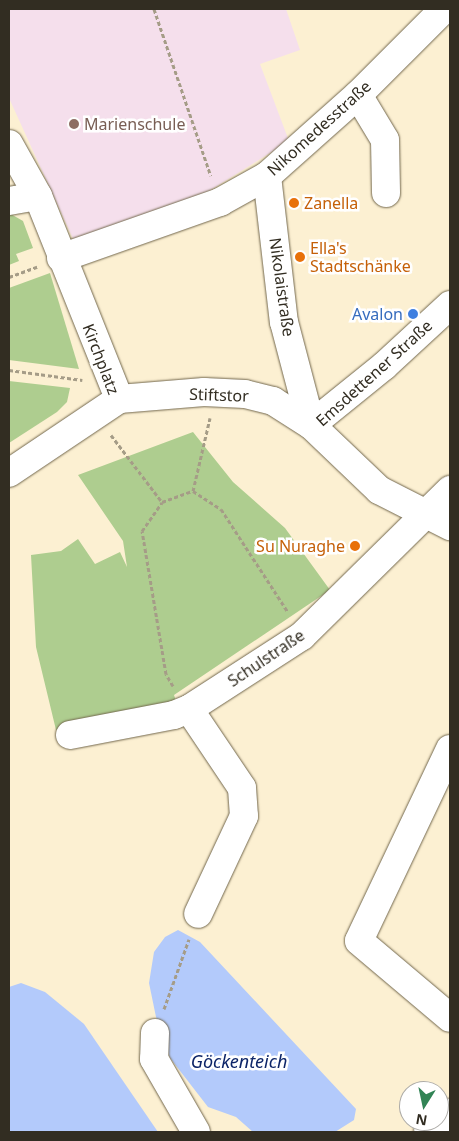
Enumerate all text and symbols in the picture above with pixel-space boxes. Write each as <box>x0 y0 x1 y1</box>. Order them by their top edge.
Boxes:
street label: Nikomedesstraße <box>263 76 375 180</box>
place label: Marienschule <box>84 114 185 134</box>
marker: Marienschule <box>68 118 80 130</box>
place label: Zanella <box>304 193 358 213</box>
marker: Zanella <box>288 197 300 209</box>
street label: Nikolaistraße <box>266 236 298 338</box>
place label: Ella's Stadtschänke <box>310 238 411 276</box>
marker: Ella's Stadtschänke <box>294 251 306 263</box>
place label: Avalon <box>352 304 403 324</box>
marker: Avalon <box>407 308 419 320</box>
street label: Emsdettener Straße <box>312 316 436 430</box>
street label: Kirchplatz <box>79 321 123 397</box>
street label: Stiftstor <box>189 384 249 406</box>
place label: Su Nuraghe <box>256 536 345 556</box>
marker: Su Nuraghe <box>349 540 361 552</box>
street label: Schulstraße <box>224 625 308 691</box>
water label: Göckenteich <box>191 1050 287 1072</box>
north arrow <box>399 1081 449 1131</box>
text: N <box>414 1110 429 1131</box>

